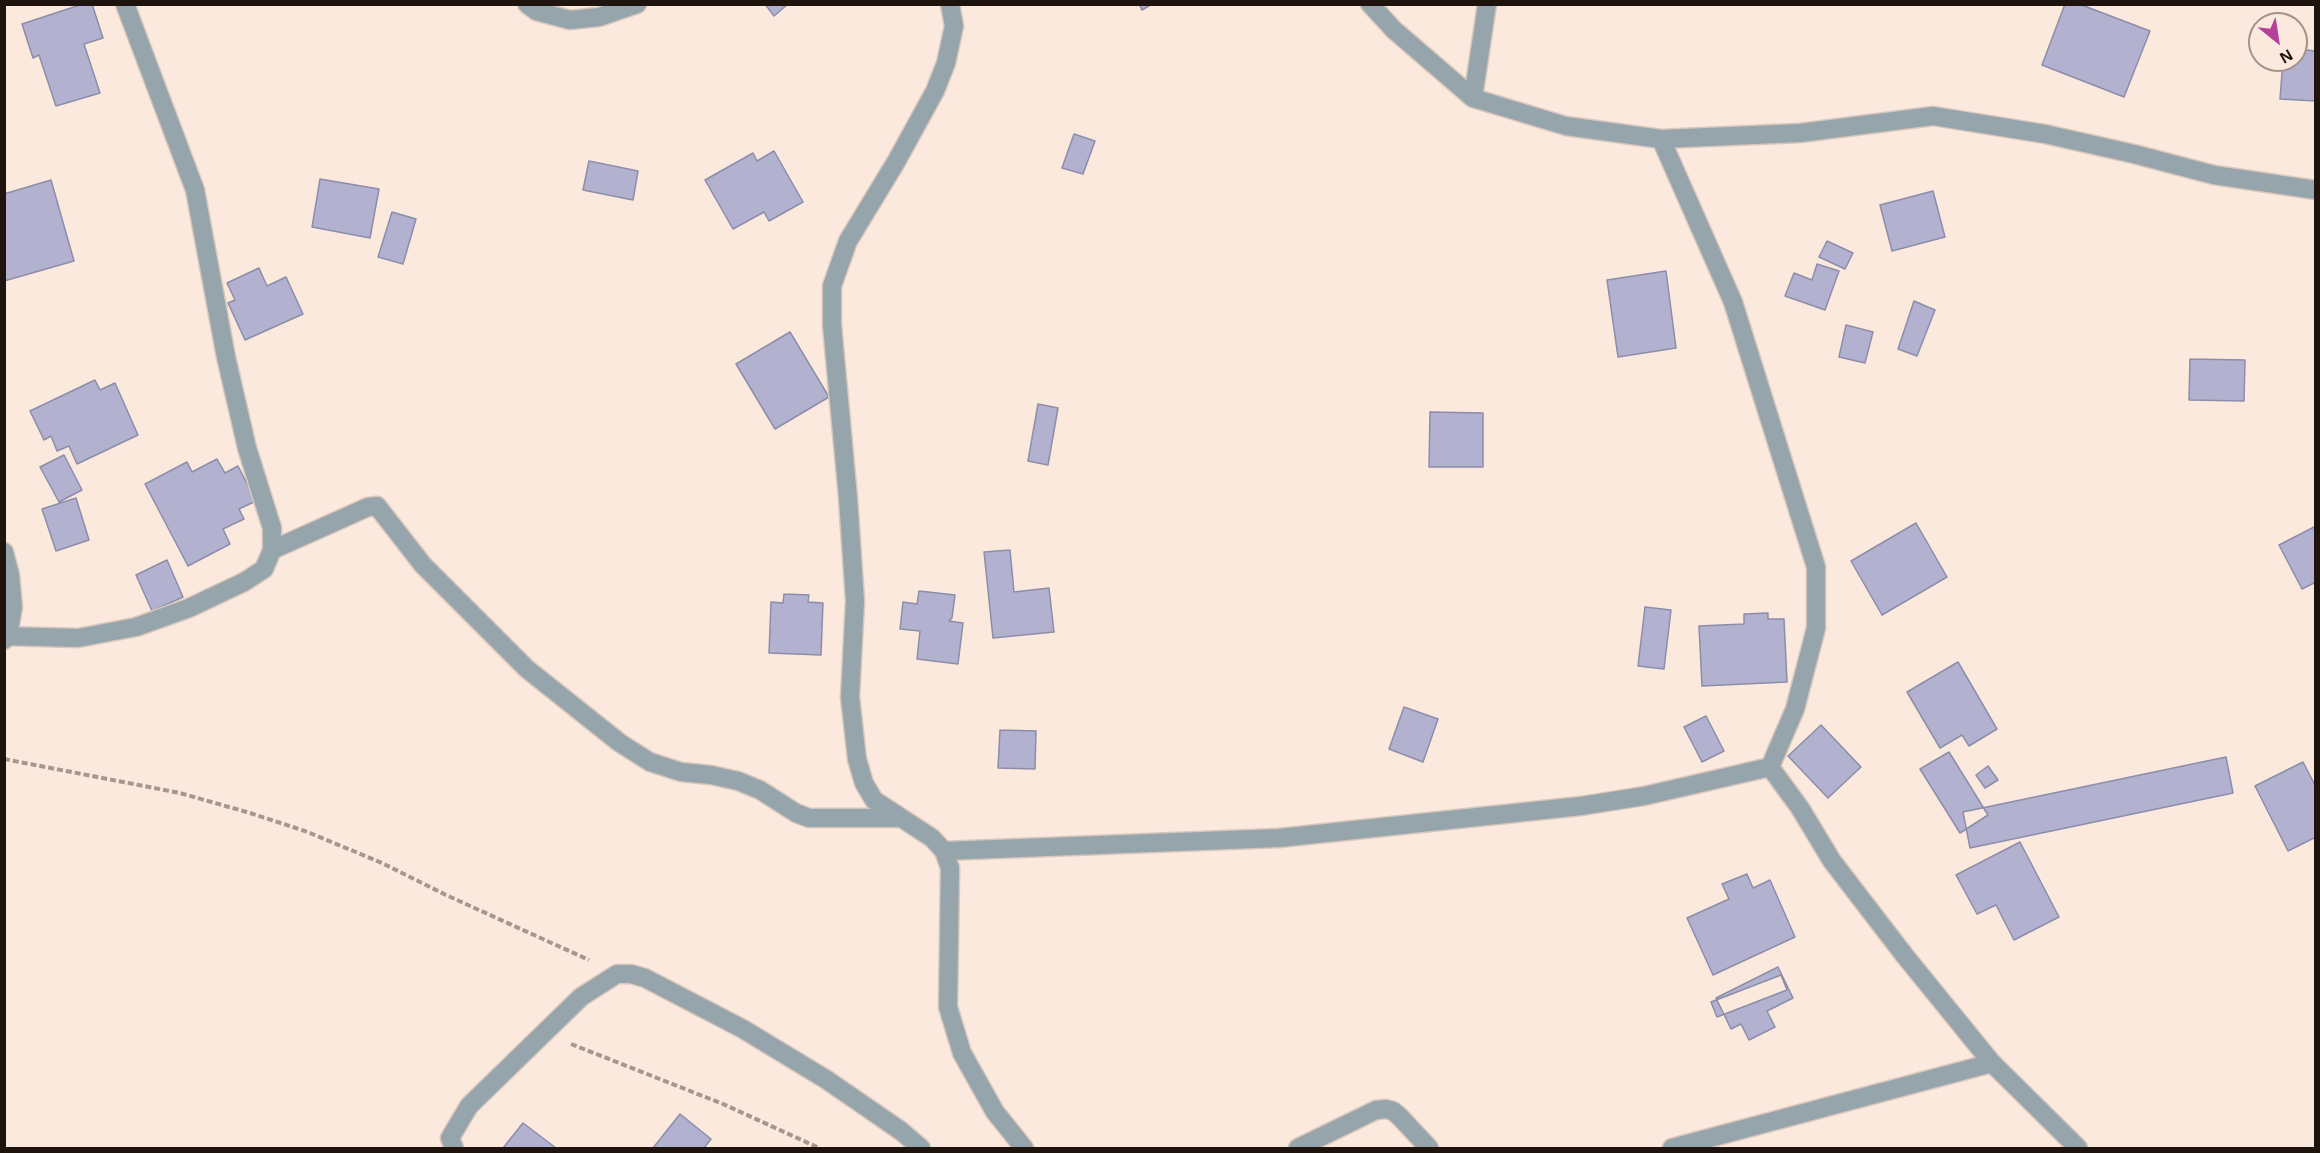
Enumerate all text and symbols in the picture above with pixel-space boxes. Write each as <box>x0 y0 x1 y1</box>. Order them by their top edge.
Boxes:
north arrow <box>2248 12 2308 72</box>
text: N <box>2277 46 2296 67</box>

